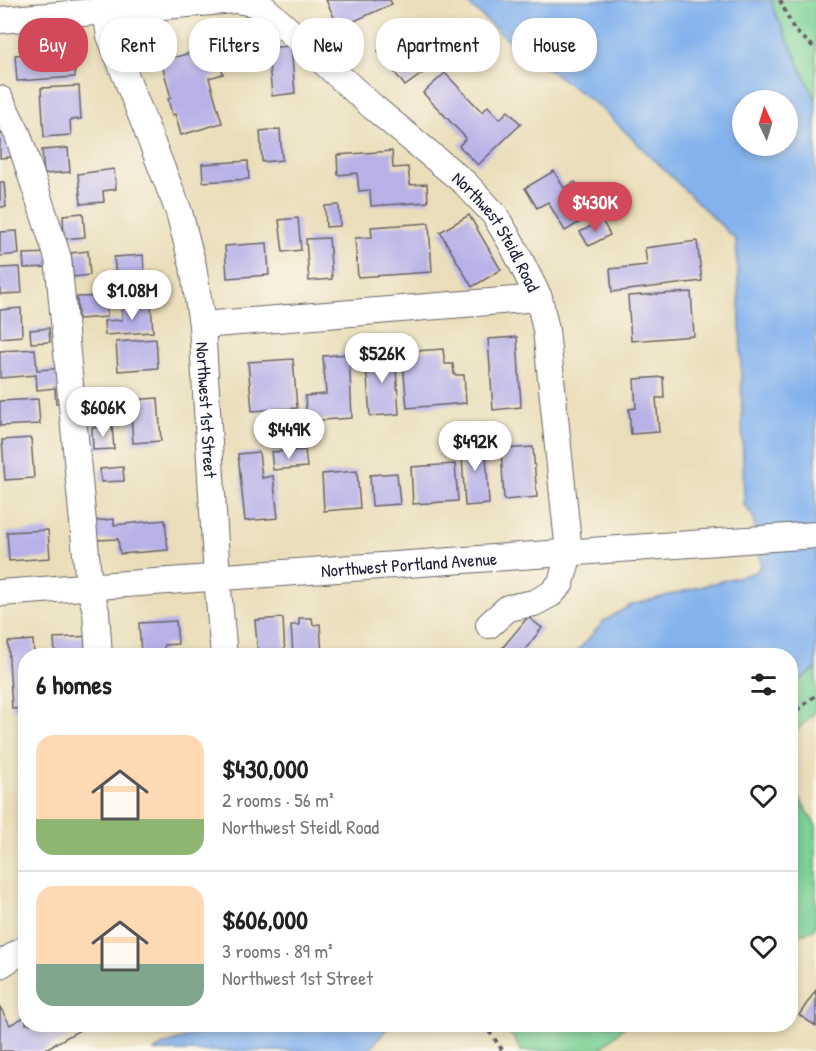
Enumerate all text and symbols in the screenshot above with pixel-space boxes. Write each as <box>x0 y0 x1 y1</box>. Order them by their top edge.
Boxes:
chip: Buy <box>18 18 88 72</box>
chip: Rent <box>100 18 177 72</box>
chip: Filters <box>189 18 280 72</box>
chip: New <box>292 18 364 72</box>
chip: Apartment <box>376 18 500 72</box>
chip: House <box>512 18 597 72</box>
north arrow <box>732 90 798 156</box>
map controls <box>732 90 798 156</box>
street label: Northwest Steidl Road <box>447 165 546 296</box>
pin: $430K <box>553 182 637 233</box>
text: $430K <box>572 188 618 215</box>
pin: $1.08M <box>83 270 181 321</box>
text: $1.08M <box>106 276 158 303</box>
pin: $526K <box>340 333 424 384</box>
text: $526K <box>359 339 405 366</box>
street label: Northwest 1st Street <box>191 341 224 479</box>
pin: $606K <box>61 387 145 438</box>
text: $606K <box>80 393 126 420</box>
pin: $449K <box>247 409 331 460</box>
text: $449K <box>268 415 310 442</box>
pin: $492K <box>433 421 517 472</box>
text: $492K <box>453 427 497 454</box>
street label: Northwest Portland Avenue <box>320 545 498 583</box>
text: 6 homes <box>36 667 112 702</box>
icon: filters <box>747 668 780 701</box>
text: $430,000 <box>222 751 308 786</box>
icon: home <box>84 759 156 831</box>
icon: heart <box>747 779 780 812</box>
text: 2 rooms · 56 m² <box>222 786 334 813</box>
text: Northwest Steidl Road <box>222 813 379 840</box>
text: $606,000 <box>222 902 308 937</box>
icon: home <box>84 910 156 982</box>
icon: heart <box>747 930 780 963</box>
text: 3 rooms · 89 m² <box>222 937 333 964</box>
text: Northwest 1st Street <box>222 964 373 991</box>

